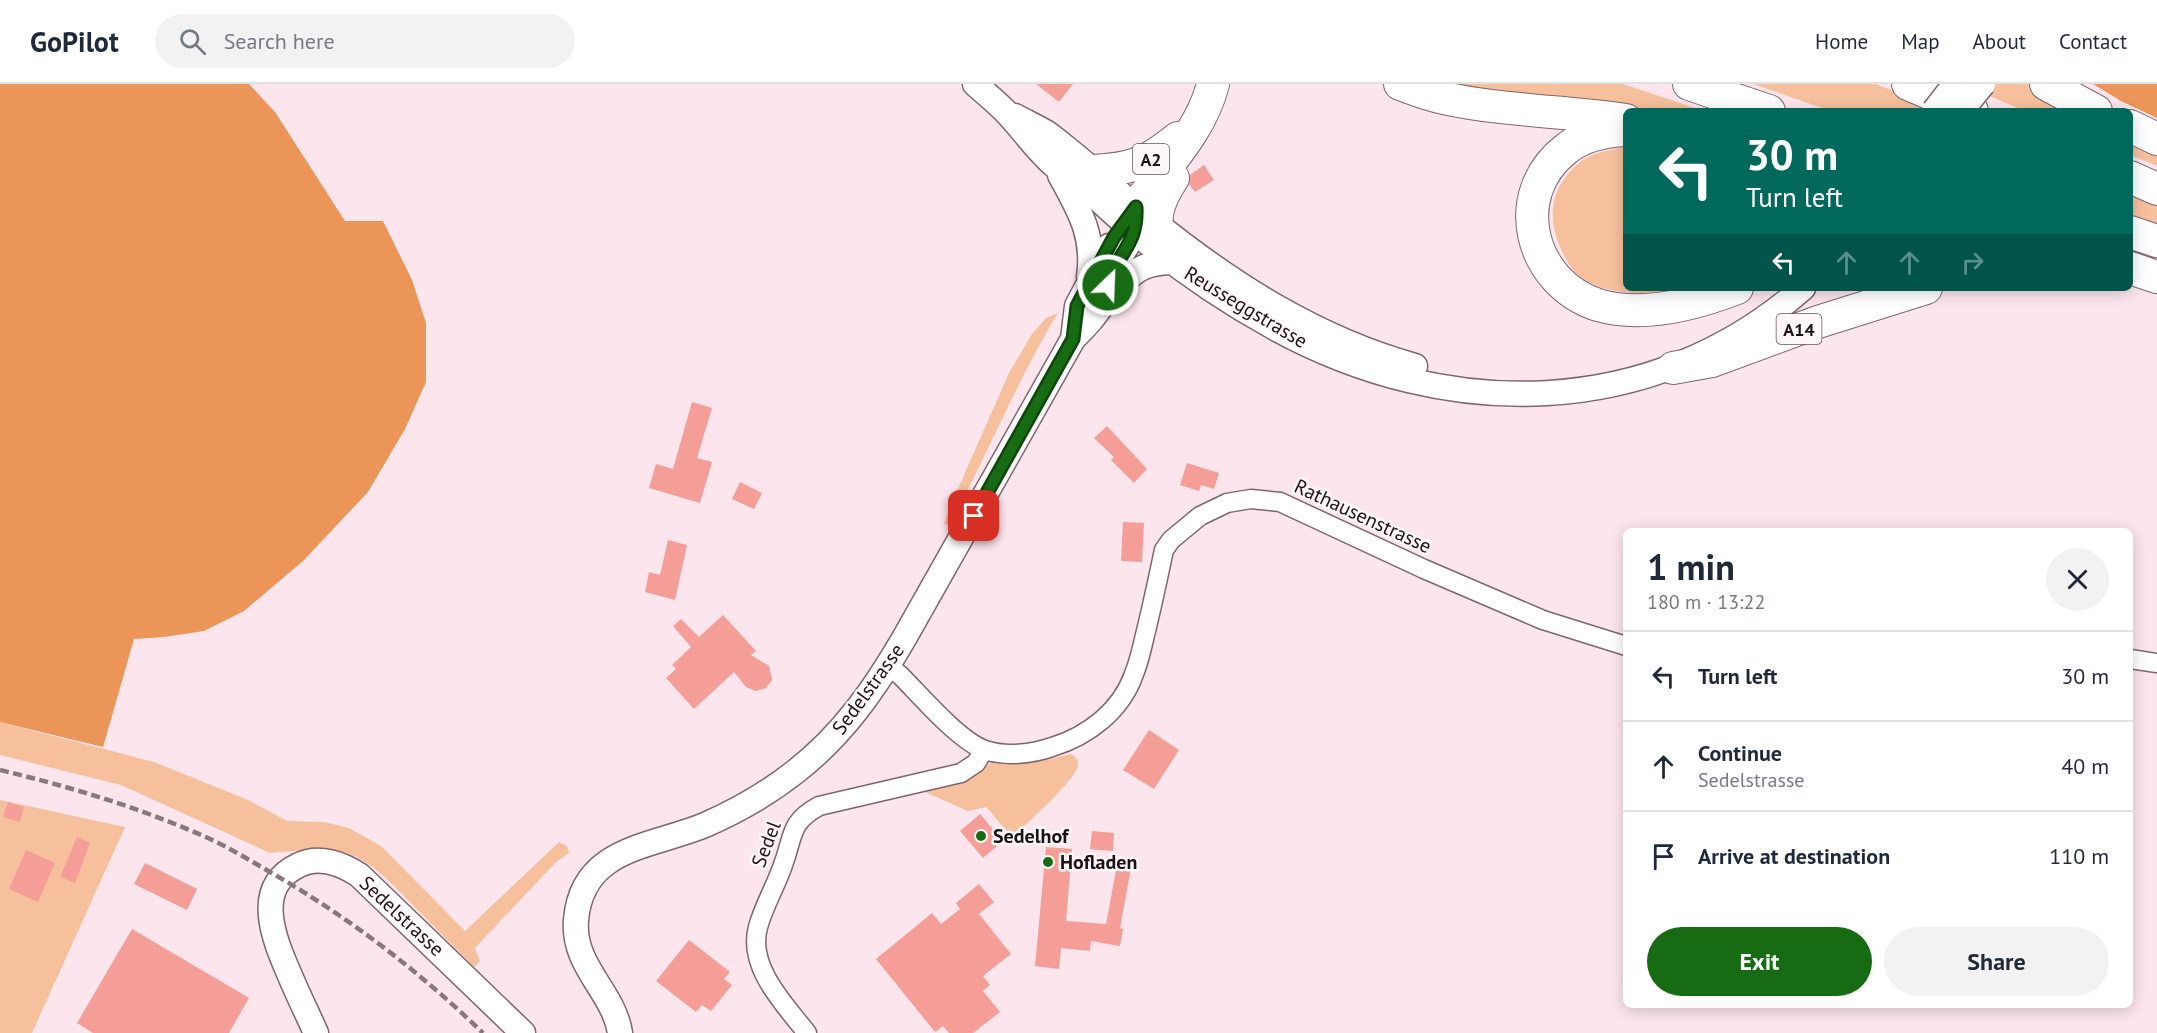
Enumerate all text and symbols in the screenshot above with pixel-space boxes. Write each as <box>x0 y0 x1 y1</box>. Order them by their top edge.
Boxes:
search box <box>155 14 575 68</box>
text: GoPilot <box>30 23 119 60</box>
icon: search <box>176 25 209 58</box>
text: Search here <box>224 27 335 55</box>
text: Home <box>1815 28 1868 55</box>
text: Map <box>1901 28 1940 55</box>
text: About <box>1973 28 2026 55</box>
text: Contact <box>2059 28 2127 55</box>
text: 30 m <box>1746 127 1838 182</box>
icon: left <box>1647 132 1725 210</box>
road number: A2 <box>1133 144 1169 174</box>
text: Turn left <box>1746 180 1843 214</box>
icon: left <box>1767 246 1800 279</box>
icon: ahead <box>1830 246 1863 279</box>
icon: ahead <box>1893 246 1926 279</box>
icon: right <box>1956 246 1989 279</box>
position arrow <box>1076 253 1140 317</box>
street label: Reusseggstrasse <box>1180 260 1312 354</box>
road number: A14 <box>1776 314 1822 344</box>
street label: Rathausenstrasse <box>1290 473 1436 559</box>
pin <box>948 490 999 541</box>
icon: arrive <box>957 499 990 532</box>
text: 1 min <box>1647 543 1735 590</box>
button: close <box>2046 548 2109 611</box>
text: 180 m · 13:22 <box>1647 589 1765 615</box>
street label: Sedelstrasse <box>826 638 910 740</box>
icon: left <box>1647 660 1680 693</box>
text: Turn left <box>1698 662 1778 690</box>
text: 30 m <box>2061 662 2109 690</box>
text: Continue <box>1698 739 1782 767</box>
icon: ahead <box>1647 750 1680 783</box>
text: 40 m <box>2061 752 2109 780</box>
text: Sedelstrasse <box>1698 767 1804 793</box>
street label: Sedel <box>745 817 787 871</box>
place label: Sedelhof <box>993 823 1070 849</box>
marker: Sedelhof <box>974 829 988 843</box>
icon: arrive <box>1647 840 1680 873</box>
text: Arrive at destination <box>1698 842 1890 870</box>
text: 110 m <box>2049 842 2109 870</box>
place label: Hofladen <box>1060 849 1137 875</box>
marker: Hofladen <box>1041 855 1055 869</box>
street label: Sedelstrasse <box>354 870 450 962</box>
button: Exit <box>1647 927 1872 996</box>
button: Share <box>1884 927 2109 996</box>

